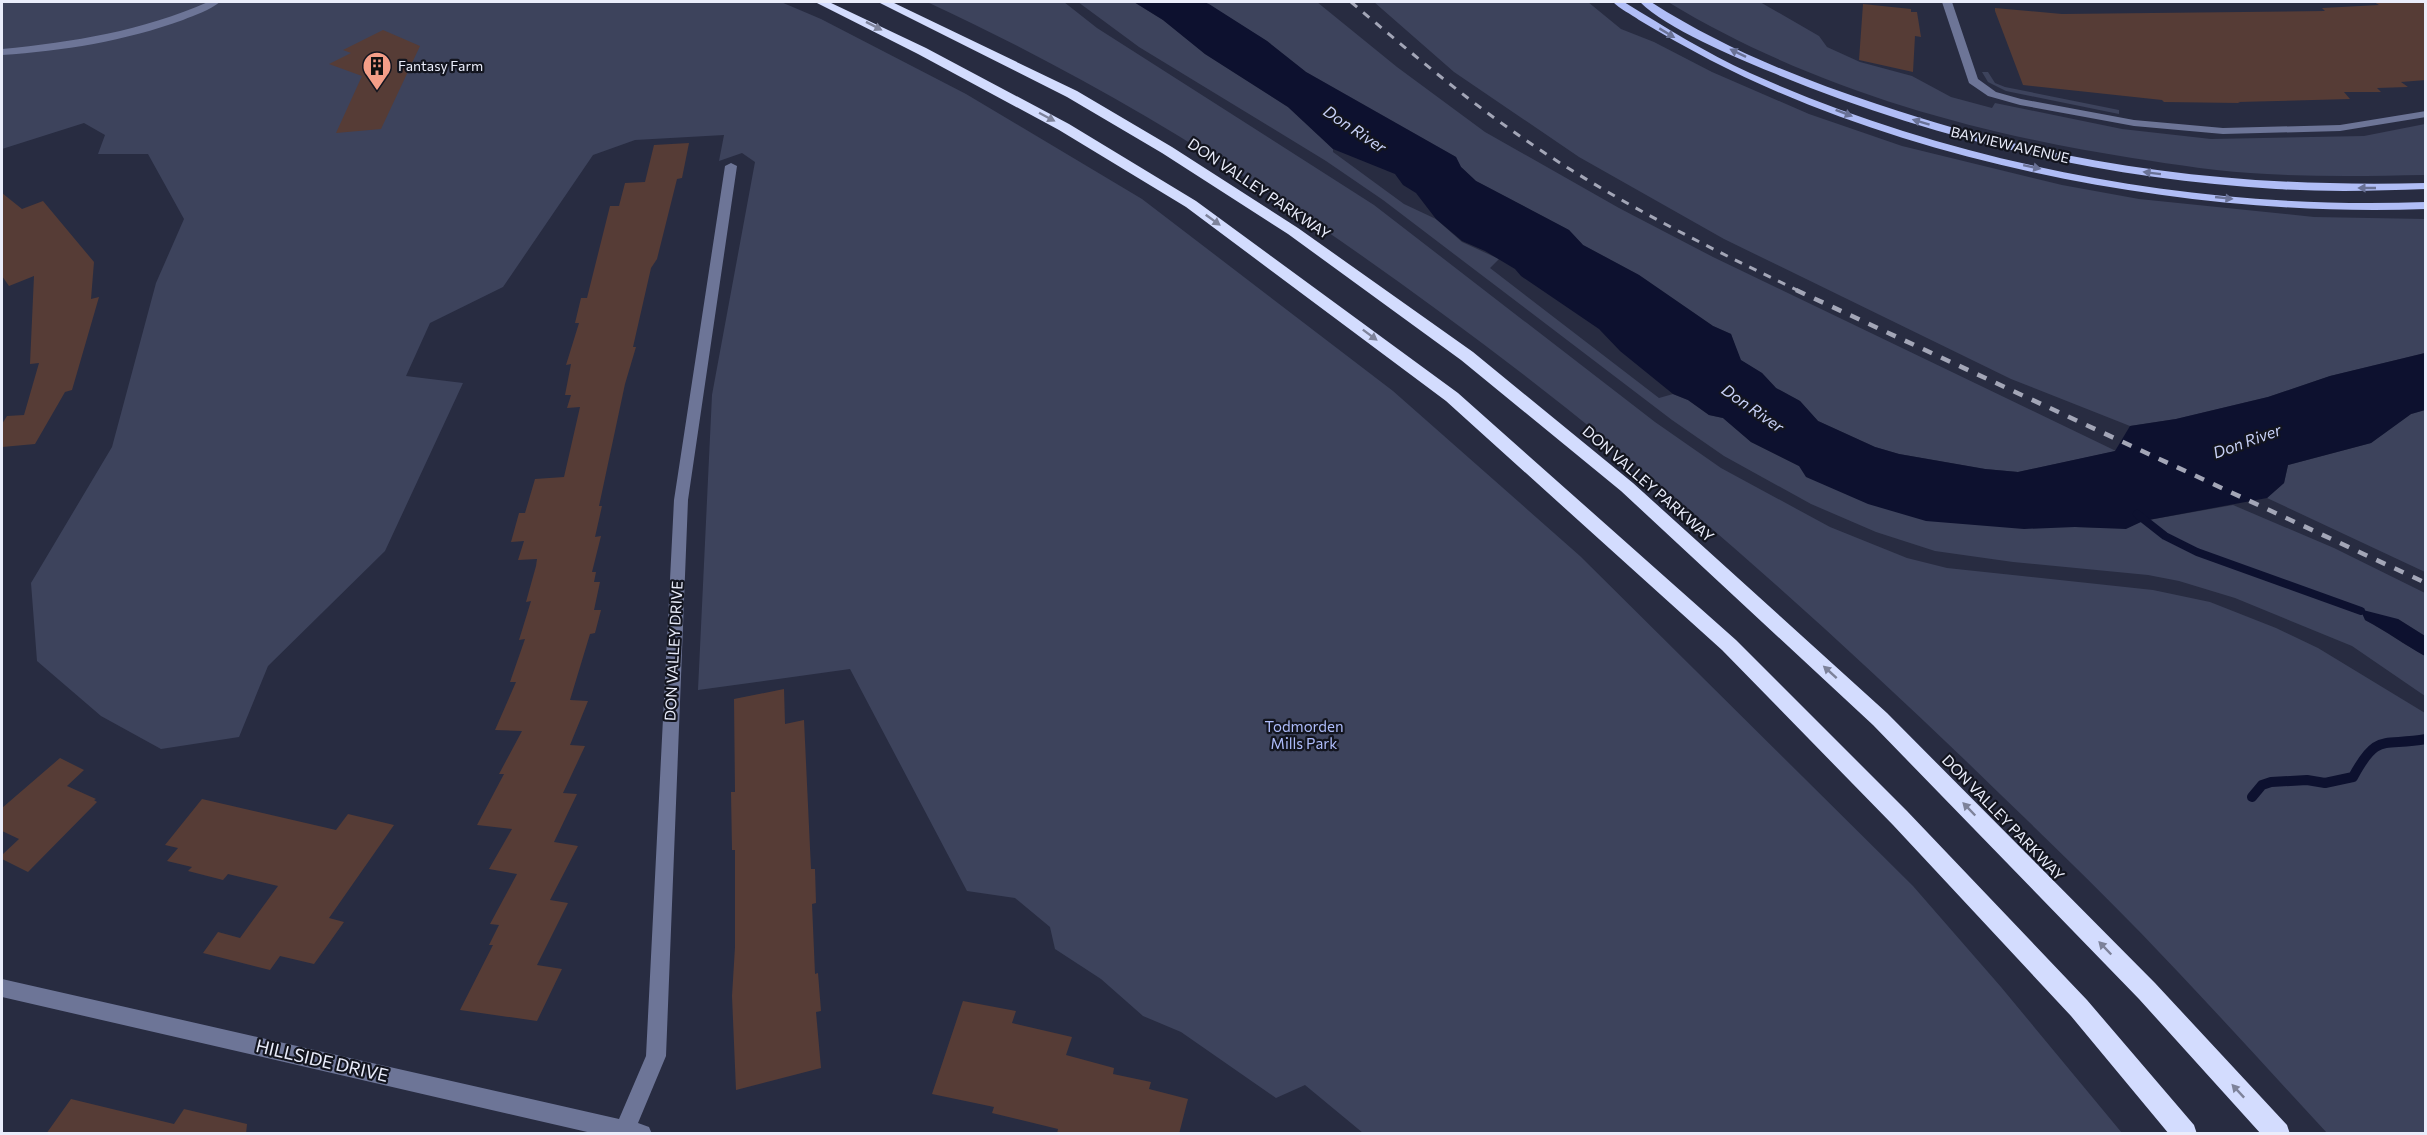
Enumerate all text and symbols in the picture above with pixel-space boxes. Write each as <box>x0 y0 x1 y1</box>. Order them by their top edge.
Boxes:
one-way arrow <box>866 22 883 31</box>
one-way arrow <box>1659 27 1675 38</box>
one-way arrow <box>1730 49 1747 58</box>
building icon: Fantasy Farm <box>361 50 393 92</box>
place label: Fantasy Farm <box>398 57 483 74</box>
water label: Don River <box>1320 101 1391 157</box>
one-way arrow <box>1836 109 1854 119</box>
one-way arrow <box>1039 112 1056 122</box>
one-way arrow <box>1912 117 1930 126</box>
street label: BAYVIEW AVENUE <box>1949 123 2071 166</box>
street label: DON VALLEY PARKWAY <box>1185 134 1334 243</box>
one-way arrow <box>2023 162 2041 172</box>
one-way arrow <box>2142 168 2161 178</box>
one-way arrow <box>2358 183 2377 193</box>
one-way arrow <box>2215 193 2234 203</box>
one-way arrow <box>1204 214 1220 226</box>
one-way arrow <box>1362 329 1377 341</box>
water label: Don River <box>1719 379 1788 436</box>
water label: Don River <box>2210 419 2284 462</box>
street label: DON VALLEY PARKWAY <box>1579 421 1718 545</box>
street label: DON VALLEY DRIVE <box>660 580 686 721</box>
one-way arrow <box>1822 665 1837 679</box>
park label: Todmorden Mills Park <box>1264 717 1344 752</box>
street label: DON VALLEY PARKWAY <box>1939 751 2069 884</box>
one-way arrow <box>1962 802 1976 816</box>
one-way arrow <box>2099 942 2113 956</box>
street label: HILLSIDE DRIVE <box>254 1034 391 1086</box>
one-way arrow <box>2231 1083 2245 1098</box>

